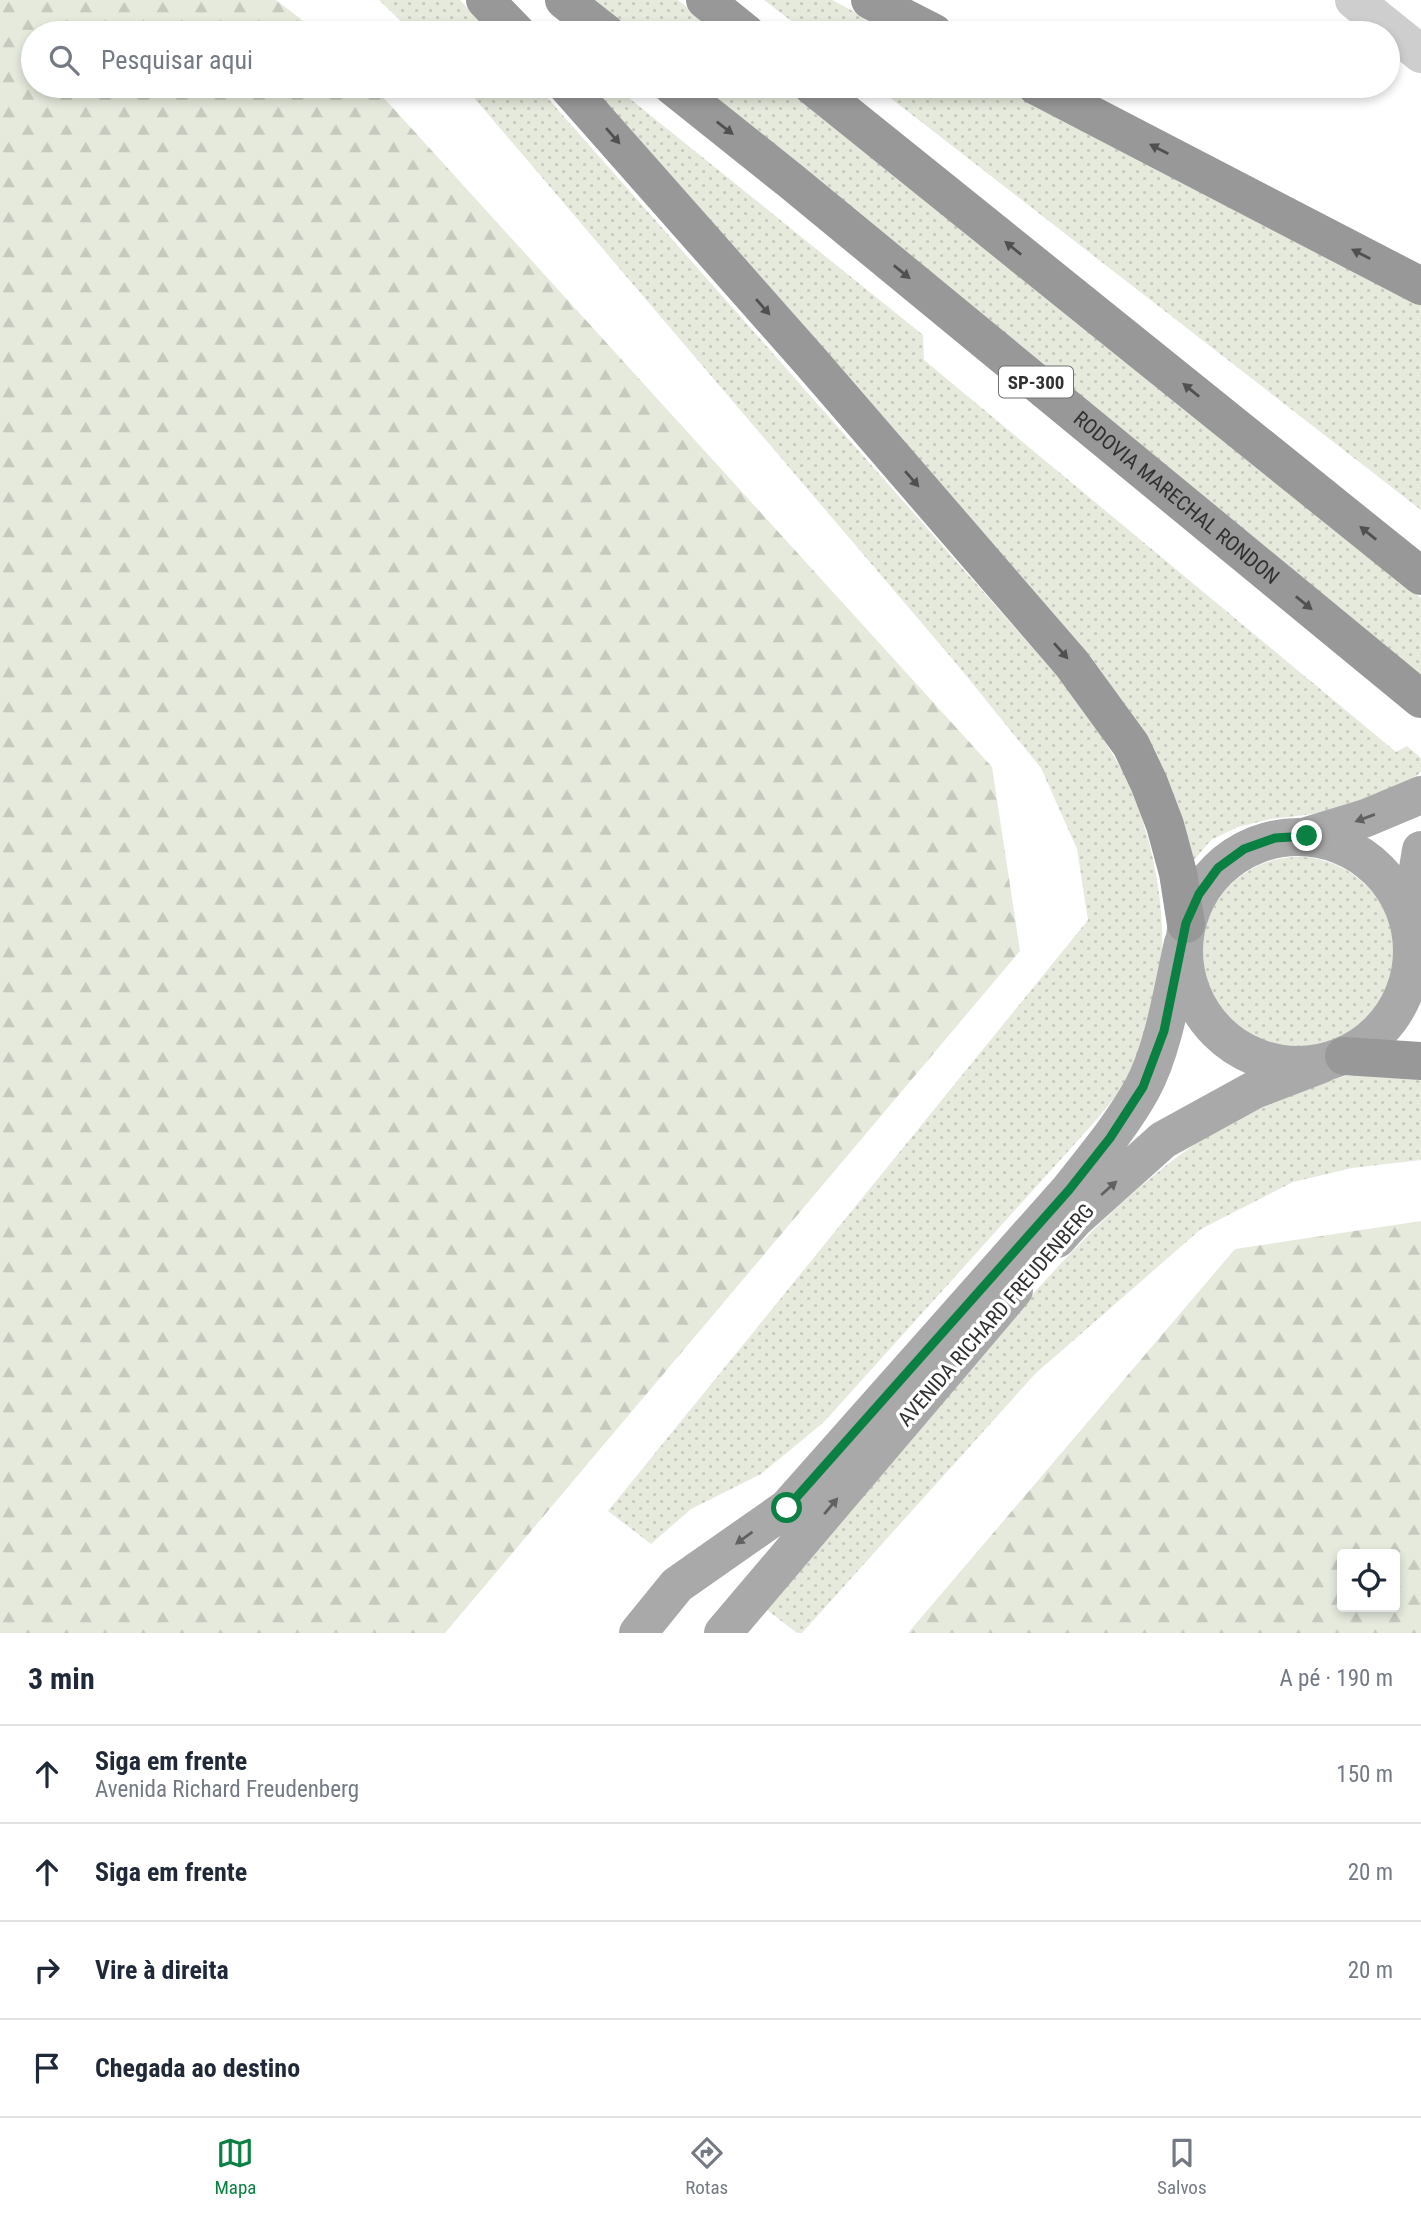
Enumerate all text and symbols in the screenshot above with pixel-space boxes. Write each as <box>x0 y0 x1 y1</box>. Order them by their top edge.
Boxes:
search box <box>21 21 1400 98</box>
icon: search <box>45 41 83 79</box>
text: Pesquisar aqui <box>101 45 253 75</box>
one-way arrow <box>716 121 734 136</box>
one-way arrow <box>605 127 621 145</box>
one-way arrow <box>1148 144 1168 156</box>
one-way arrow <box>1005 241 1022 256</box>
one-way arrow <box>1351 248 1371 260</box>
one-way arrow <box>892 264 910 279</box>
one-way arrow <box>755 298 771 316</box>
road number: SP-300 <box>999 366 1073 398</box>
one-way arrow <box>1182 383 1200 398</box>
street label: RODOVIA MARECHAL RONDON <box>1069 406 1284 589</box>
one-way arrow <box>904 470 920 488</box>
one-way arrow <box>1359 526 1376 541</box>
one-way arrow <box>1296 595 1313 610</box>
one-way arrow <box>1053 642 1069 660</box>
one-way arrow <box>1355 813 1376 824</box>
route end <box>1291 820 1322 851</box>
one-way arrow <box>1100 1180 1118 1196</box>
street label: AVENIDA RICHARD FREUDENBERG <box>893 1199 1099 1431</box>
route start <box>771 1492 802 1523</box>
one-way arrow <box>823 1498 838 1515</box>
one-way arrow <box>735 1531 753 1545</box>
map controls <box>1337 1549 1400 1612</box>
button: locate <box>1337 1549 1400 1612</box>
text: 3 min <box>28 1661 95 1696</box>
text: A pé · 190 m <box>1280 1665 1393 1692</box>
text: Siga em frente <box>95 1746 247 1776</box>
icon: ahead <box>28 1755 66 1793</box>
text: 150 m <box>1336 1761 1393 1788</box>
text: Avenida Richard Freudenberg <box>95 1776 359 1803</box>
icon: ahead <box>28 1853 66 1891</box>
text: Siga em frente <box>95 1857 247 1887</box>
text: 20 m <box>1348 1859 1393 1886</box>
icon: right <box>28 1951 66 1989</box>
text: Vire à direita <box>95 1955 229 1985</box>
text: 20 m <box>1348 1957 1393 1984</box>
icon: arrive <box>28 2049 66 2087</box>
text: Chegada ao destino <box>95 2053 300 2083</box>
tab: Mapa <box>214 2134 256 2199</box>
tab: Rotas <box>685 2134 728 2199</box>
tab: Salvos <box>1157 2134 1207 2199</box>

